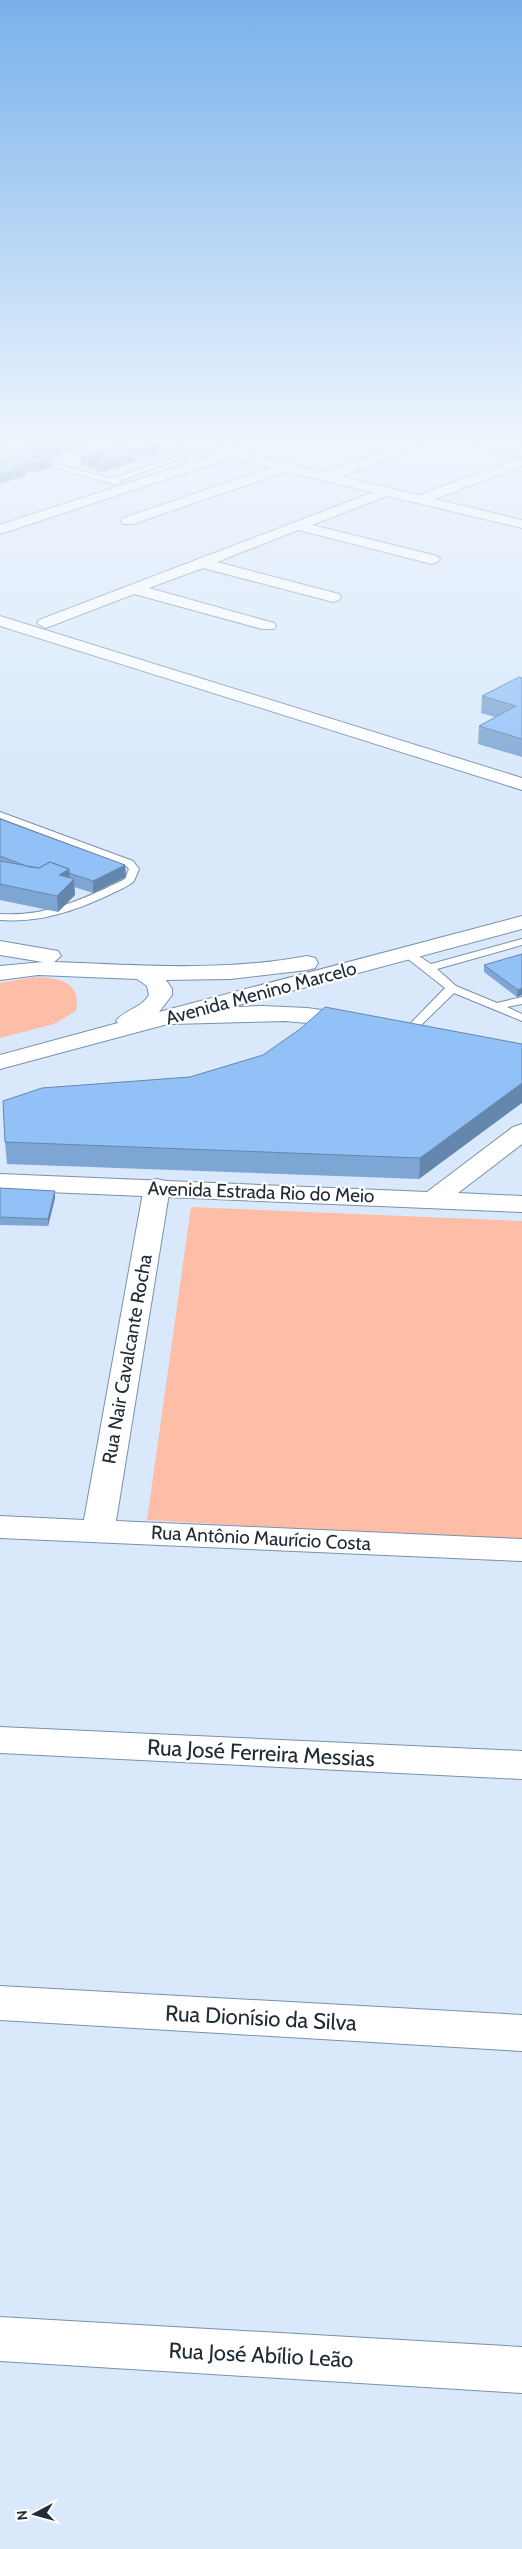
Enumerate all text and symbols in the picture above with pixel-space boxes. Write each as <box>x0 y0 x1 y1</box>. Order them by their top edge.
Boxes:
street label: Avenida Menino Marcelo <box>163 956 359 1030</box>
street label: Avenida Estrada Rio do Meio <box>147 1177 375 1207</box>
street label: Rua Nair Cavalcante Rocha <box>97 1252 157 1466</box>
street label: Rua Antônio Maurício Costa <box>151 1521 371 1555</box>
street label: Rua José Ferreira Messias <box>147 1734 375 1772</box>
street label: Rua Dionísio da Silva <box>165 1999 358 2037</box>
street label: Rua José Abílio Leão <box>168 2337 354 2373</box>
north arrow <box>10 2489 60 2539</box>
text: N <box>13 2509 32 2521</box>

